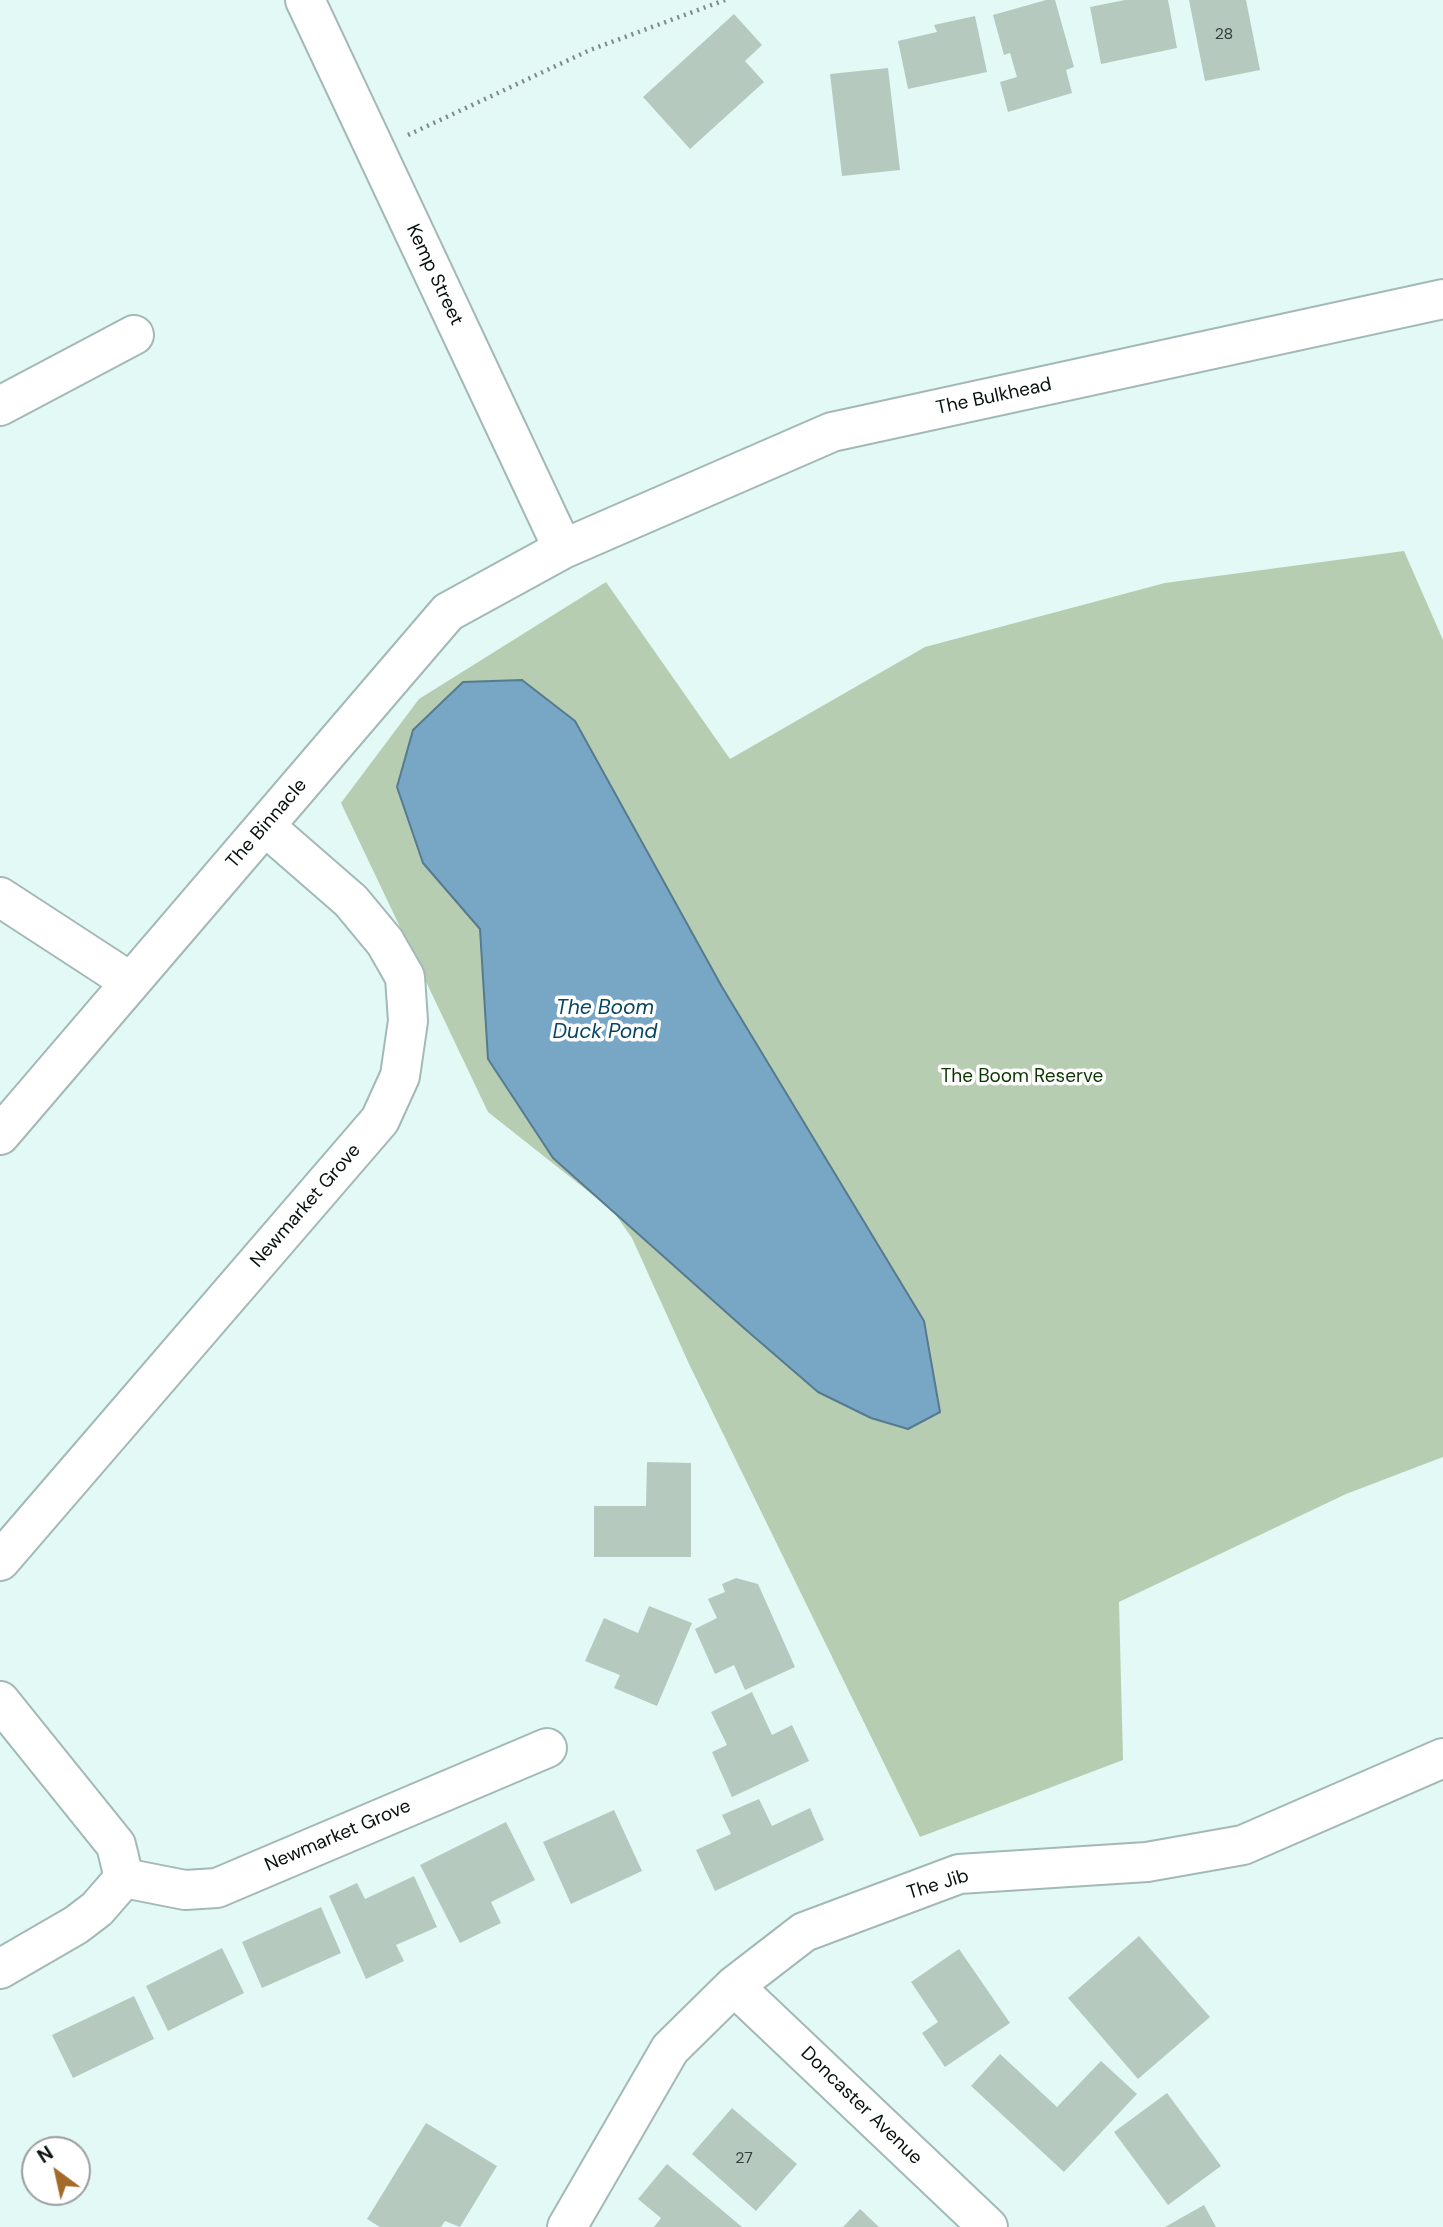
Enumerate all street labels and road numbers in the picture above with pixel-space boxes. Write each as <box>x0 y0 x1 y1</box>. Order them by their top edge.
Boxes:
street label: Kemp Street <box>401 221 467 329</box>
street label: The Bulkhead <box>934 374 1054 420</box>
street label: The Binnacle <box>222 774 312 874</box>
street label: Newmarket Grove <box>246 1140 366 1272</box>
street label: Newmarket Grove <box>262 1795 414 1877</box>
street label: The Jib <box>904 1865 972 1905</box>
street label: Doncaster Avenue <box>795 2042 927 2170</box>

